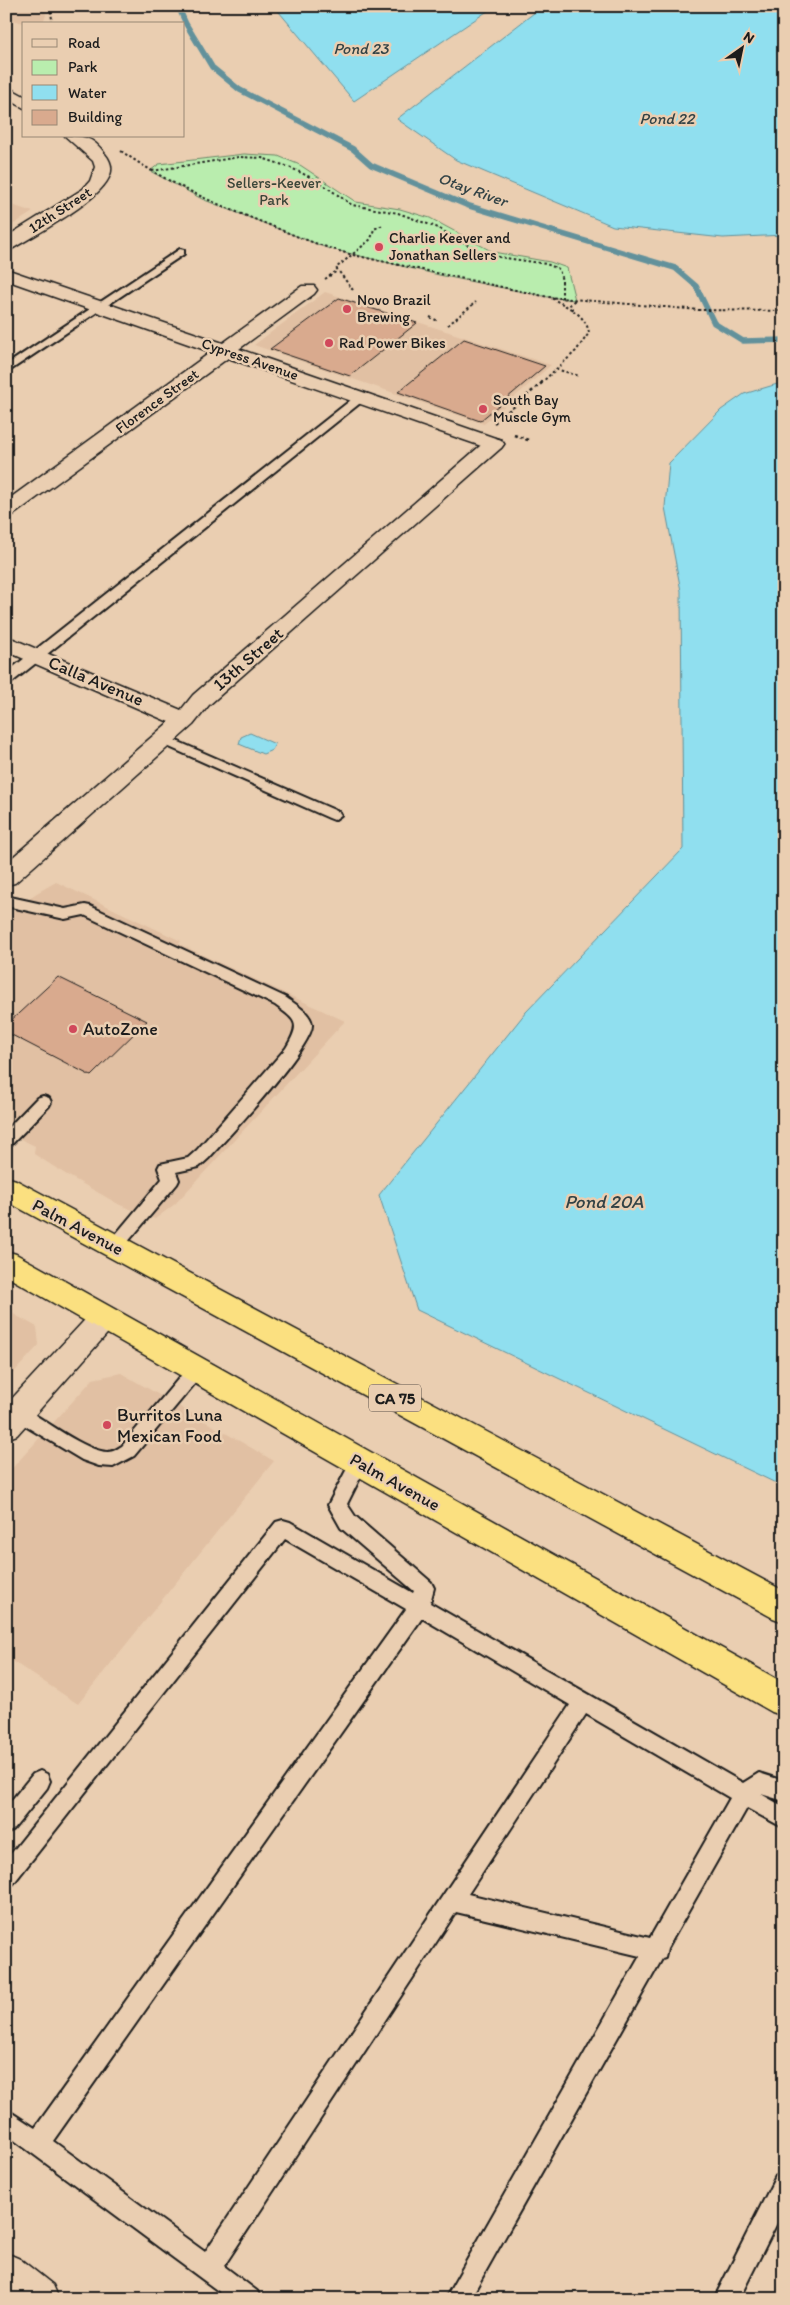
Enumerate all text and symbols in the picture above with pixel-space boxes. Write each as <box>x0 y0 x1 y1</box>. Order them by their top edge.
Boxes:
legend <box>22 22 185 138</box>
north arrow <box>718 22 768 72</box>
text: N <box>740 28 757 47</box>
text: Road <box>68 34 101 52</box>
water label: Pond 23 <box>333 39 390 58</box>
text: Park <box>68 58 98 76</box>
text: Water <box>68 84 107 102</box>
text: Building <box>68 108 122 126</box>
water label: Pond 22 <box>640 109 696 128</box>
water label: Otay River <box>436 168 512 211</box>
park label: Sellers-Keever Park <box>227 174 321 209</box>
street label: 12th Street <box>25 183 95 237</box>
place label: Charlie Keever and Jonathan Sellers <box>389 229 511 264</box>
marker: Charlie Keever and Jonathan Sellers <box>373 241 385 253</box>
place label: Novo Brazil Brewing <box>357 291 431 326</box>
marker: Novo Brazil Brewing <box>341 303 353 315</box>
street label: Cypress Avenue <box>199 334 301 384</box>
place label: Rad Power Bikes <box>339 334 446 352</box>
marker: Rad Power Bikes <box>323 337 335 349</box>
street label: Florence Street <box>112 365 202 437</box>
place label: South Bay Muscle Gym <box>493 391 571 426</box>
marker: South Bay Muscle Gym <box>477 403 489 415</box>
street label: 13th Street <box>208 622 288 696</box>
street label: Calla Avenue <box>45 651 147 711</box>
place label: AutoZone <box>83 1018 158 1040</box>
marker: AutoZone <box>67 1023 79 1035</box>
water label: Pond 20A <box>564 1190 644 1213</box>
street label: Palm Avenue <box>29 1194 127 1260</box>
road number: CA 75 <box>369 1385 421 1412</box>
place label: Burritos Luna Mexican Food <box>117 1404 223 1447</box>
marker: Burritos Luna Mexican Food <box>101 1419 113 1431</box>
street label: Palm Avenue <box>346 1448 444 1516</box>

